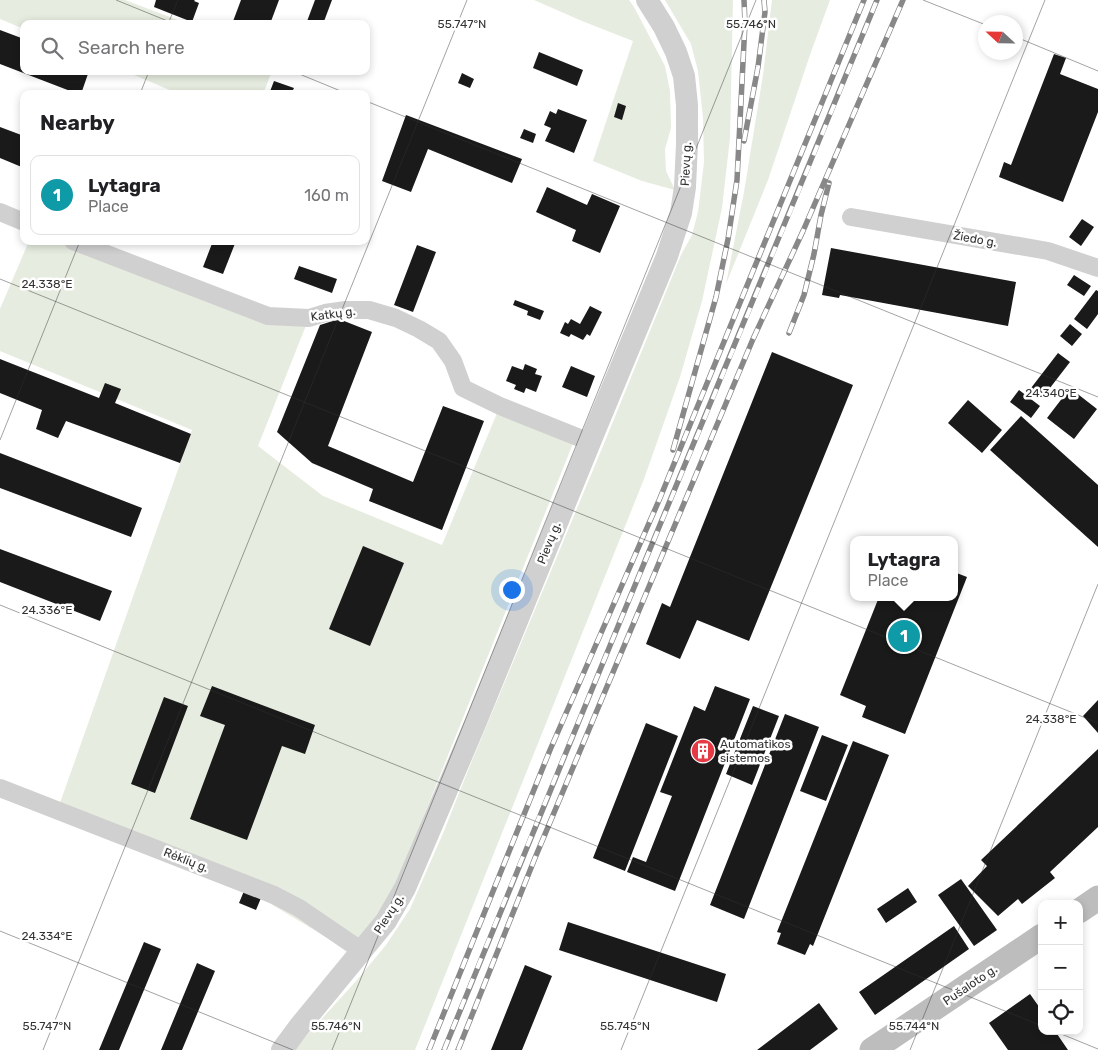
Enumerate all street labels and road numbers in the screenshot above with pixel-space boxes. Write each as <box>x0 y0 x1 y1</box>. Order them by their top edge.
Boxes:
street label: Pievų g. <box>678 142 694 186</box>
street label: Žiedo g. <box>952 228 998 250</box>
street label: Katkų g. <box>310 304 356 324</box>
street label: Pievų g. <box>534 520 564 566</box>
street label: Rėklių g. <box>162 845 210 875</box>
street label: Pievų g. <box>371 892 407 936</box>
street label: Pušaloto g. <box>940 962 1000 1008</box>

